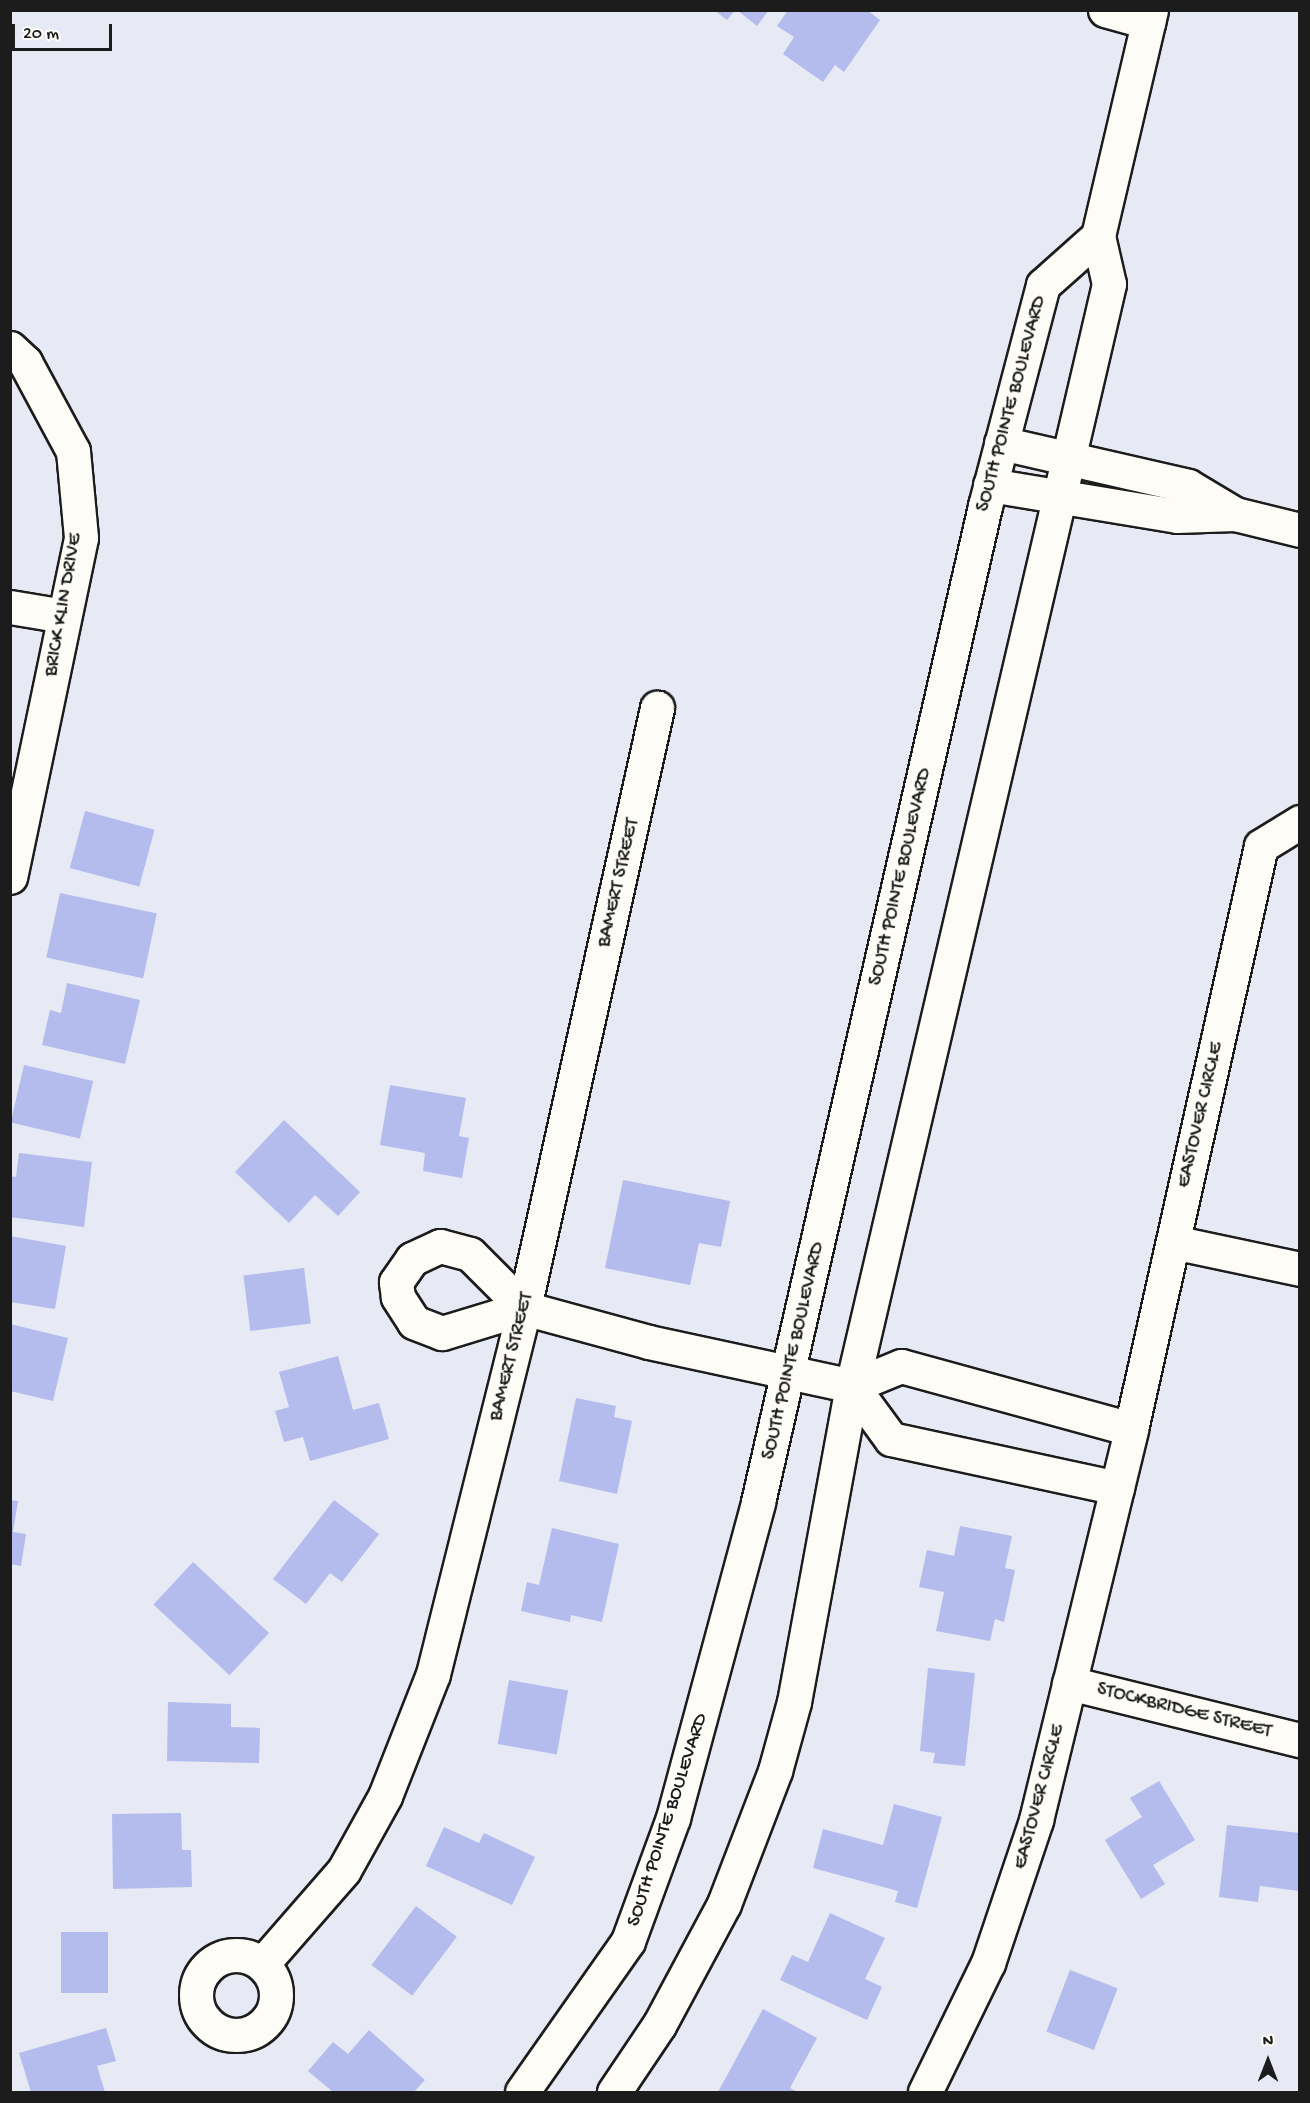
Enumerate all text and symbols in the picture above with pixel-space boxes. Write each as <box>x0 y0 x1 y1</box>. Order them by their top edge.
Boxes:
scale bar <box>15 12 116 50</box>
text: 20 m <box>23 24 59 45</box>
street label: SOUTH POINTE BOULEVARD <box>972 293 1052 515</box>
street label: BRICK KLIN DRIVE <box>40 532 88 678</box>
street label: SOUTH POINTE BOULEVARD <box>864 766 938 988</box>
street label: BAMERT STREET <box>593 816 645 950</box>
street label: EASTOVER CIRCLE <box>1173 1040 1229 1190</box>
street label: SOUTH POINTE BOULEVARD <box>757 1240 831 1462</box>
street label: BAMERT STREET <box>484 1290 540 1424</box>
street label: STOCKBRIDGE STREET <box>1094 1678 1274 1744</box>
street label: SOUTH POINTE BOULEVARD <box>622 1710 714 1930</box>
street label: EASTOVER CIRCLE <box>1009 1722 1071 1872</box>
north arrow <box>1238 2031 1298 2091</box>
text: N <box>1263 2033 1273 2052</box>

